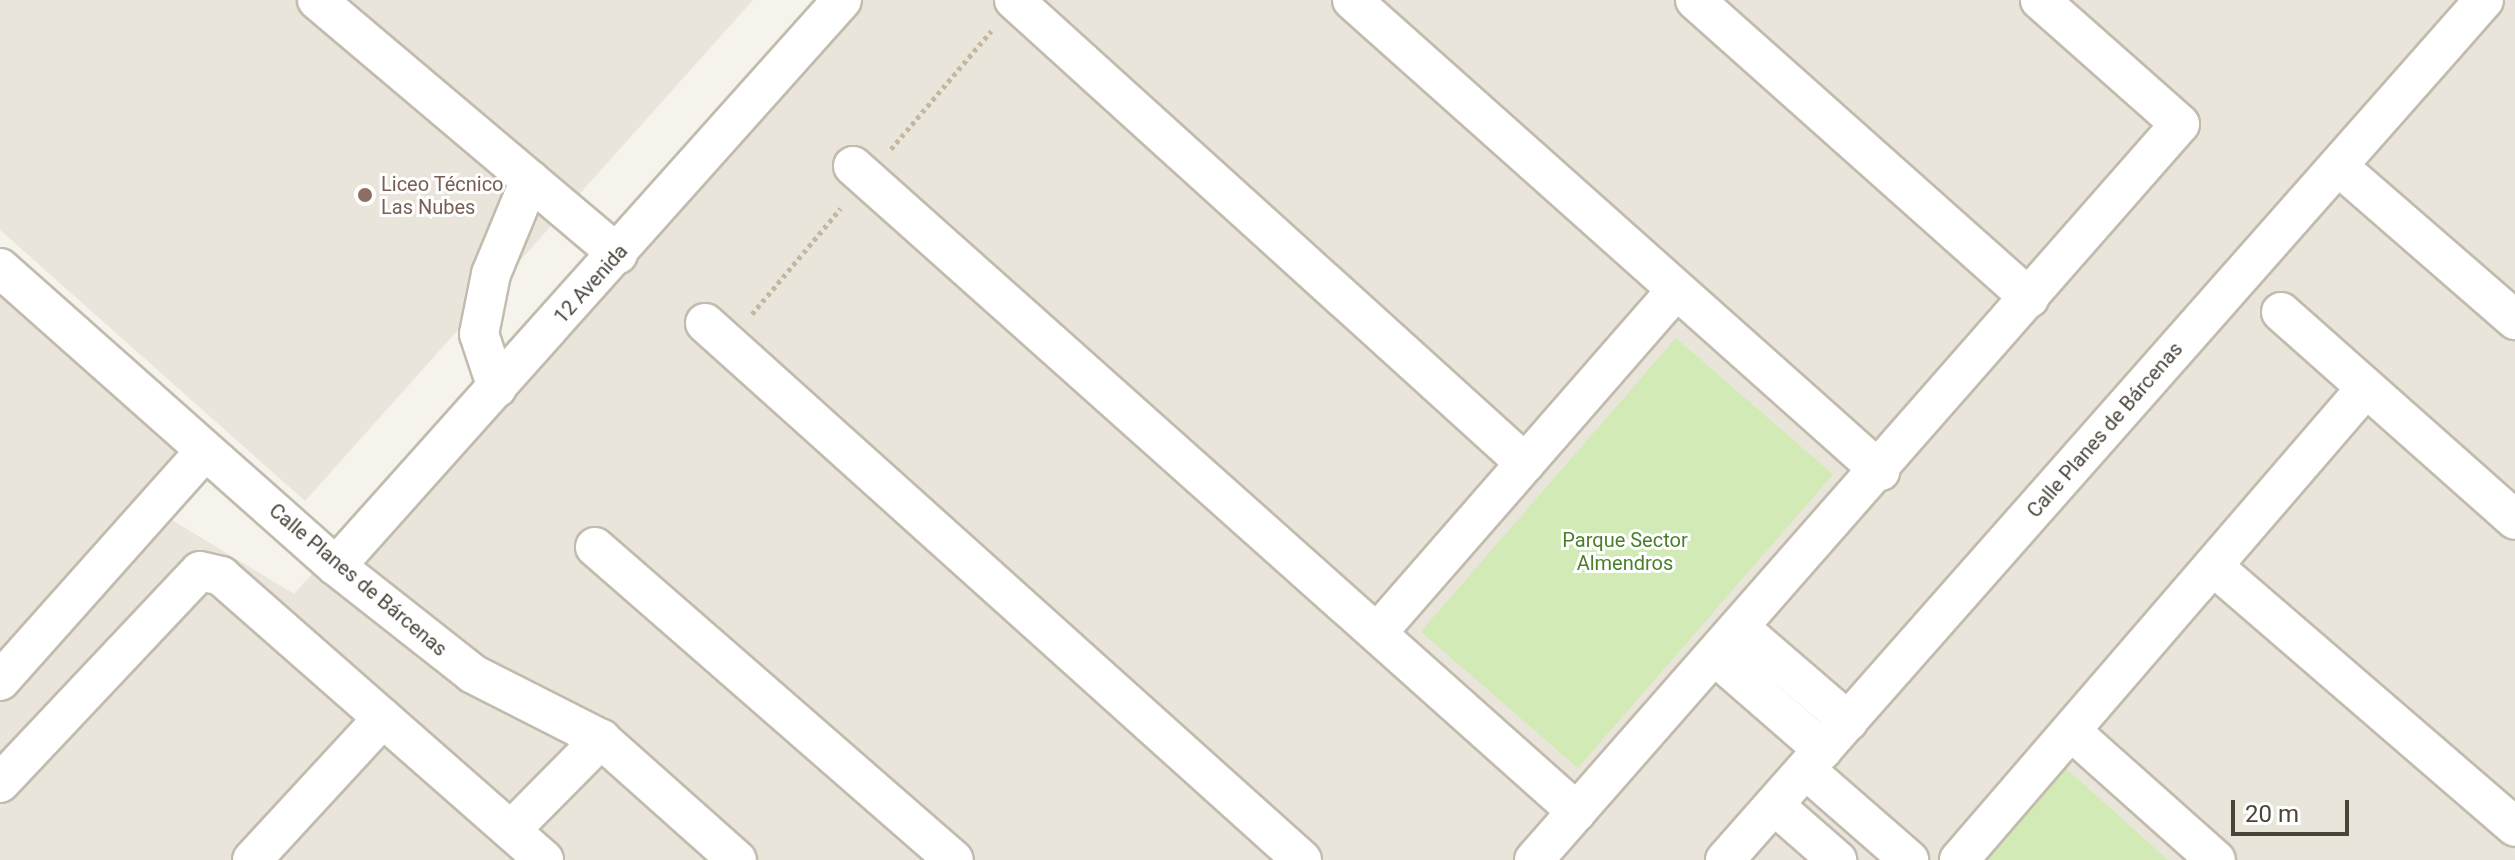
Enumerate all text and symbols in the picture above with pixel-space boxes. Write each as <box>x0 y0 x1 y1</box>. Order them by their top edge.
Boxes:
place label: Liceo Técnico Las Nubes <box>381 172 504 219</box>
marker: Liceo Técnico Las Nubes <box>356 186 374 204</box>
street label: 12 Avenida <box>549 239 633 329</box>
street label: Calle Planes de Bárcenas <box>2022 337 2188 523</box>
street label: Calle Planes de Bárcenas <box>264 499 452 661</box>
park label: Parque Sector Almendros <box>1562 528 1688 575</box>
scale bar <box>2235 784 2353 834</box>
text: 20 m <box>2245 800 2299 828</box>

